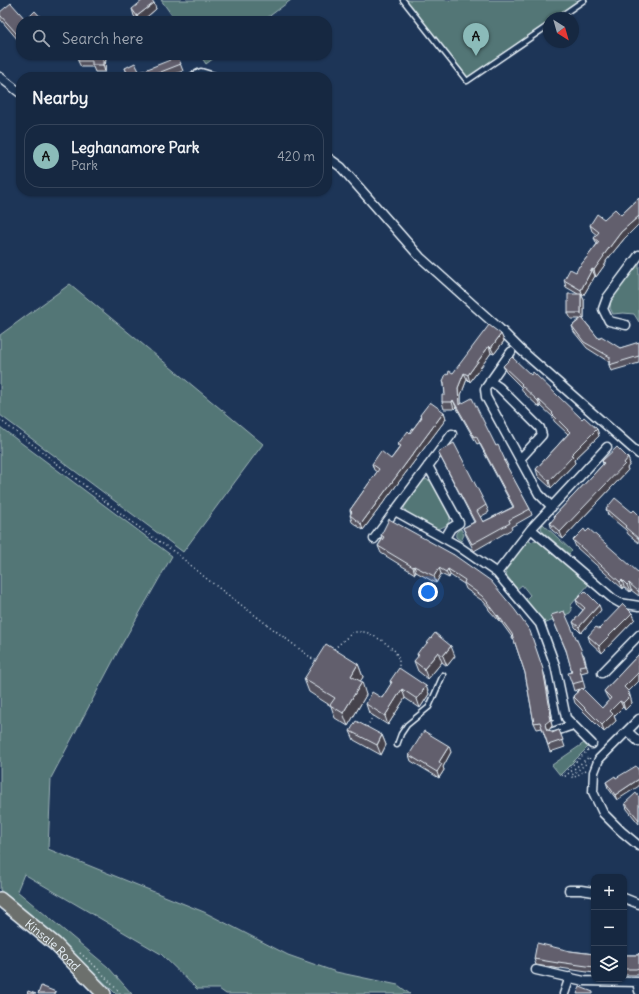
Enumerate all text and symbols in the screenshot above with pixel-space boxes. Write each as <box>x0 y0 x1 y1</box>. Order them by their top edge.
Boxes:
north arrow <box>543 12 579 48</box>
search box <box>16 16 332 60</box>
pin: A <box>463 23 489 56</box>
icon: search <box>30 27 52 49</box>
text: Search here <box>62 29 143 48</box>
text: Nearby <box>32 87 88 109</box>
text: Leghanamore Park <box>71 138 200 157</box>
text: A <box>42 148 50 165</box>
text: 420 m <box>277 148 315 165</box>
text: Park <box>71 157 98 174</box>
your location <box>418 582 438 602</box>
map controls <box>591 874 627 982</box>
button: + <box>591 874 627 910</box>
button: − <box>591 910 627 946</box>
street label: Kinsale Road <box>22 915 84 973</box>
button: layers <box>591 946 627 982</box>

